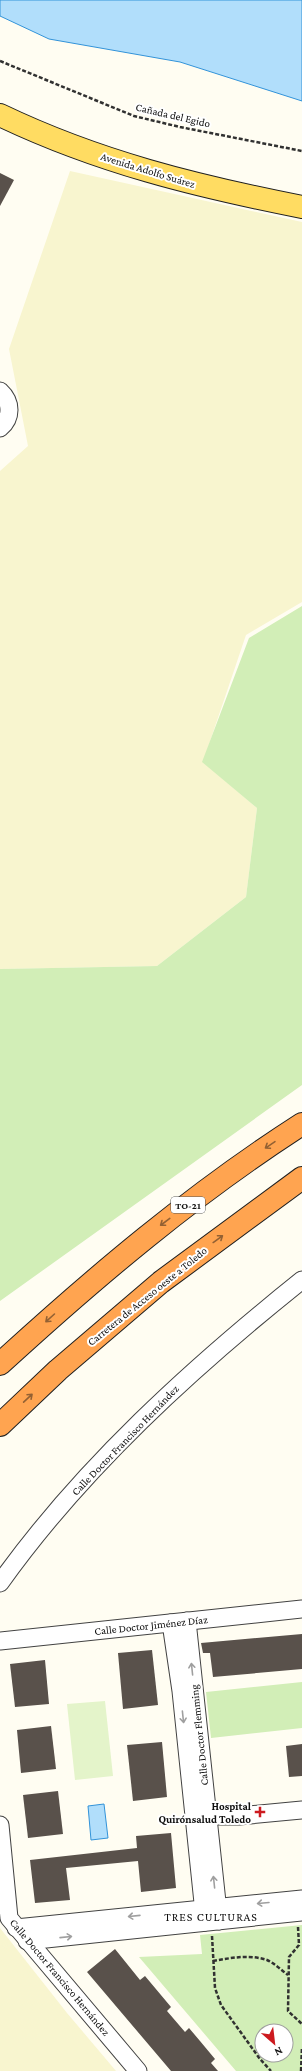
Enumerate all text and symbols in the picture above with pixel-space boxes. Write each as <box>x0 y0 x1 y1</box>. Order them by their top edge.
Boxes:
street label: Cañada del Egido <box>134 101 212 131</box>
street label: Avenida Adolfo Suárez <box>99 150 197 190</box>
one-way arrow <box>264 1141 275 1149</box>
road number: TO-21 <box>171 1197 205 1213</box>
one-way arrow <box>159 1218 170 1226</box>
one-way arrow <box>212 1234 223 1243</box>
street label: Carretera de Acceso oeste a Toledo <box>85 1244 209 1348</box>
one-way arrow <box>45 1314 55 1323</box>
street label: Calle Doctor Francisco Hernández <box>69 1382 181 1498</box>
one-way arrow <box>23 1393 33 1403</box>
street label: Calle Doctor Jiménez Díaz <box>94 1613 209 1638</box>
one-way arrow <box>189 1663 196 1676</box>
street label: Calle Doctor Flemming <box>188 1683 211 1786</box>
one-way arrow <box>179 1710 187 1723</box>
place label: Hospital Quirónsalud Toledo <box>158 1800 252 1825</box>
marker: Hospital Quirónsalud Toledo <box>254 1806 266 1818</box>
one-way arrow <box>211 1876 218 1889</box>
one-way arrow <box>257 1899 270 1906</box>
district label: TRES CULTURAS <box>164 1910 258 1924</box>
one-way arrow <box>128 1912 141 1920</box>
street label: Calle Doctor Francisco Hernández <box>8 1916 113 2038</box>
one-way arrow <box>59 1933 72 1940</box>
north arrow <box>254 2023 294 2063</box>
text: N <box>272 2045 285 2059</box>

